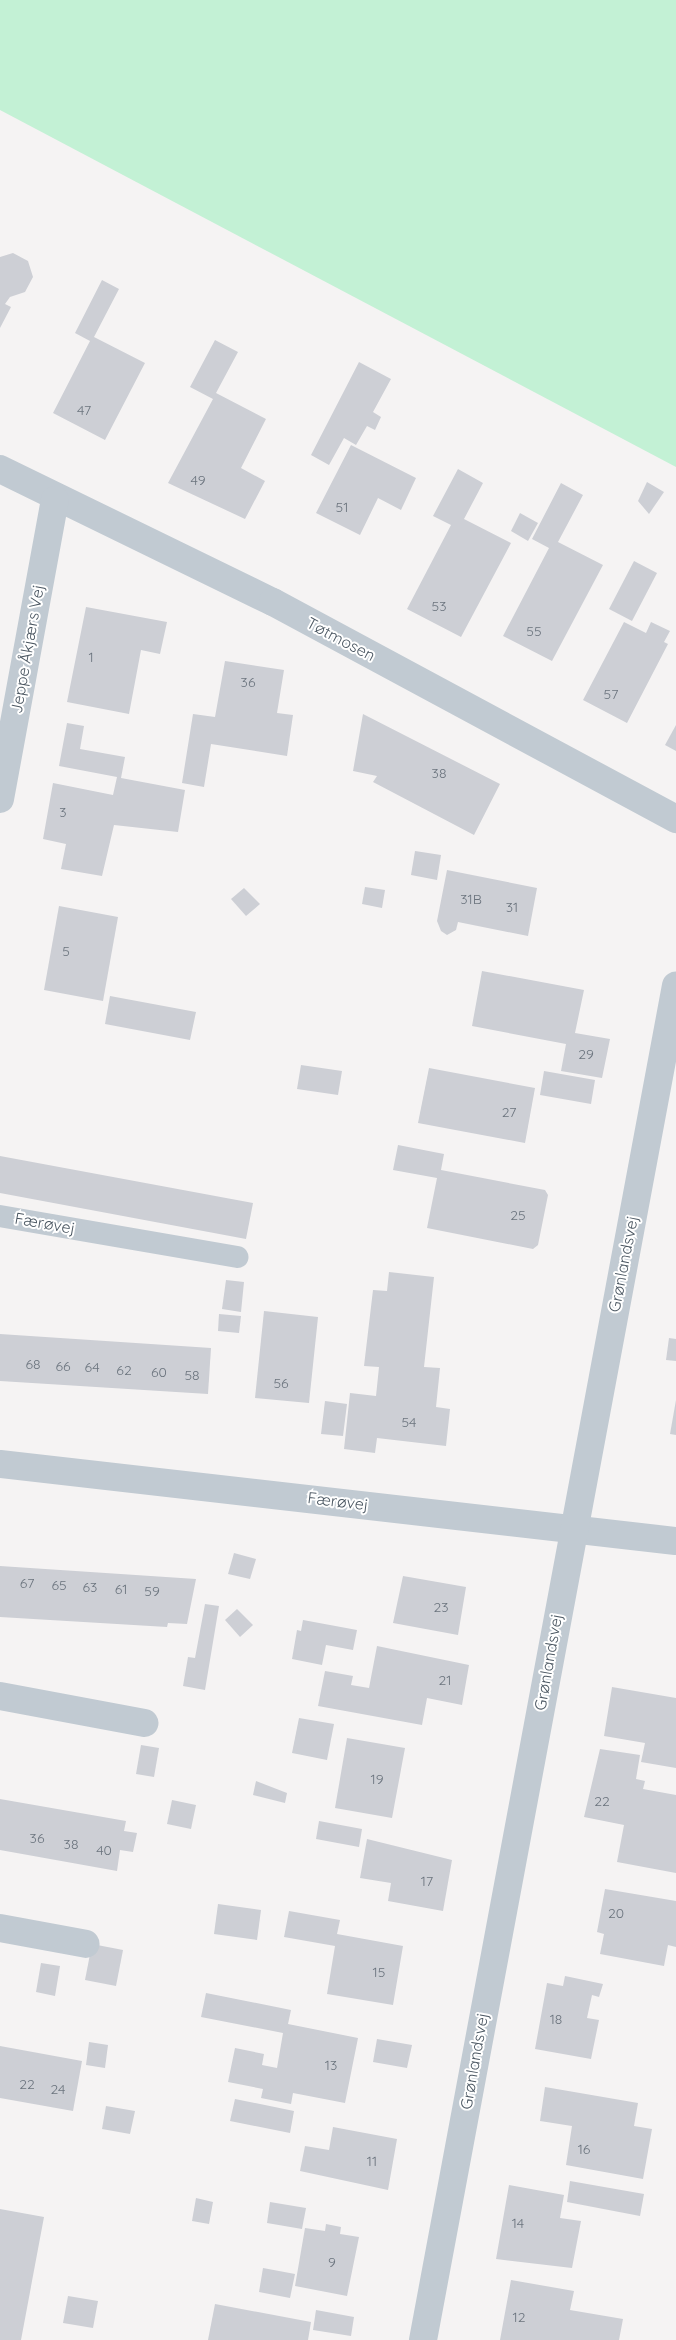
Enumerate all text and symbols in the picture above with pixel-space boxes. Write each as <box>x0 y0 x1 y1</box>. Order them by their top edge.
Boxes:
house number: 47 <box>77 402 91 418</box>
house number: 49 <box>191 472 205 488</box>
house number: 51 <box>336 499 348 515</box>
street label: Jeppe Åkjærs Vej <box>6 583 48 715</box>
house number: 53 <box>432 598 446 614</box>
street label: Tøtmosen <box>303 613 379 665</box>
house number: 55 <box>526 623 542 639</box>
house number: 1 <box>88 649 94 665</box>
house number: 36 <box>241 674 255 690</box>
house number: 57 <box>604 686 618 702</box>
house number: 38 <box>432 765 446 781</box>
house number: 3 <box>59 804 67 820</box>
house number: 31B <box>460 891 482 907</box>
house number: 31 <box>506 899 518 915</box>
house number: 5 <box>62 943 70 959</box>
house number: 29 <box>578 1046 594 1062</box>
house number: 27 <box>502 1104 516 1120</box>
house number: 25 <box>510 1207 526 1223</box>
street label: Færøvej <box>13 1208 77 1238</box>
street label: Grønlandsvej <box>604 1214 642 1314</box>
house number: 68 <box>25 1356 41 1372</box>
house number: 66 <box>55 1358 71 1374</box>
house number: 64 <box>84 1359 100 1375</box>
house number: 62 <box>116 1362 132 1378</box>
house number: 60 <box>151 1364 167 1380</box>
house number: 58 <box>184 1367 200 1383</box>
house number: 56 <box>273 1375 289 1391</box>
house number: 54 <box>401 1414 417 1430</box>
street label: Færøvej <box>307 1488 369 1514</box>
house number: 67 <box>20 1575 34 1591</box>
house number: 65 <box>51 1577 67 1593</box>
house number: 63 <box>83 1579 97 1595</box>
house number: 61 <box>115 1581 127 1597</box>
house number: 59 <box>144 1583 160 1599</box>
house number: 23 <box>433 1599 449 1615</box>
street label: Grønlandsvej <box>530 1612 566 1712</box>
house number: 21 <box>439 1672 451 1688</box>
house number: 19 <box>371 1771 383 1787</box>
house number: 22 <box>594 1793 610 1809</box>
house number: 36 <box>30 1830 44 1846</box>
house number: 38 <box>64 1836 78 1852</box>
house number: 40 <box>96 1842 112 1858</box>
house number: 17 <box>421 1873 433 1889</box>
house number: 20 <box>608 1905 624 1921</box>
house number: 15 <box>373 1964 385 1980</box>
street label: Grønlandsvej <box>456 2011 492 2111</box>
house number: 18 <box>550 2011 562 2027</box>
house number: 13 <box>325 2057 337 2073</box>
house number: 22 <box>19 2076 35 2092</box>
house number: 24 <box>51 2081 65 2097</box>
house number: 16 <box>578 2141 590 2157</box>
house number: 11 <box>367 2153 377 2169</box>
house number: 14 <box>512 2215 524 2231</box>
house number: 9 <box>328 2254 336 2270</box>
house number: 12 <box>513 2309 525 2325</box>

